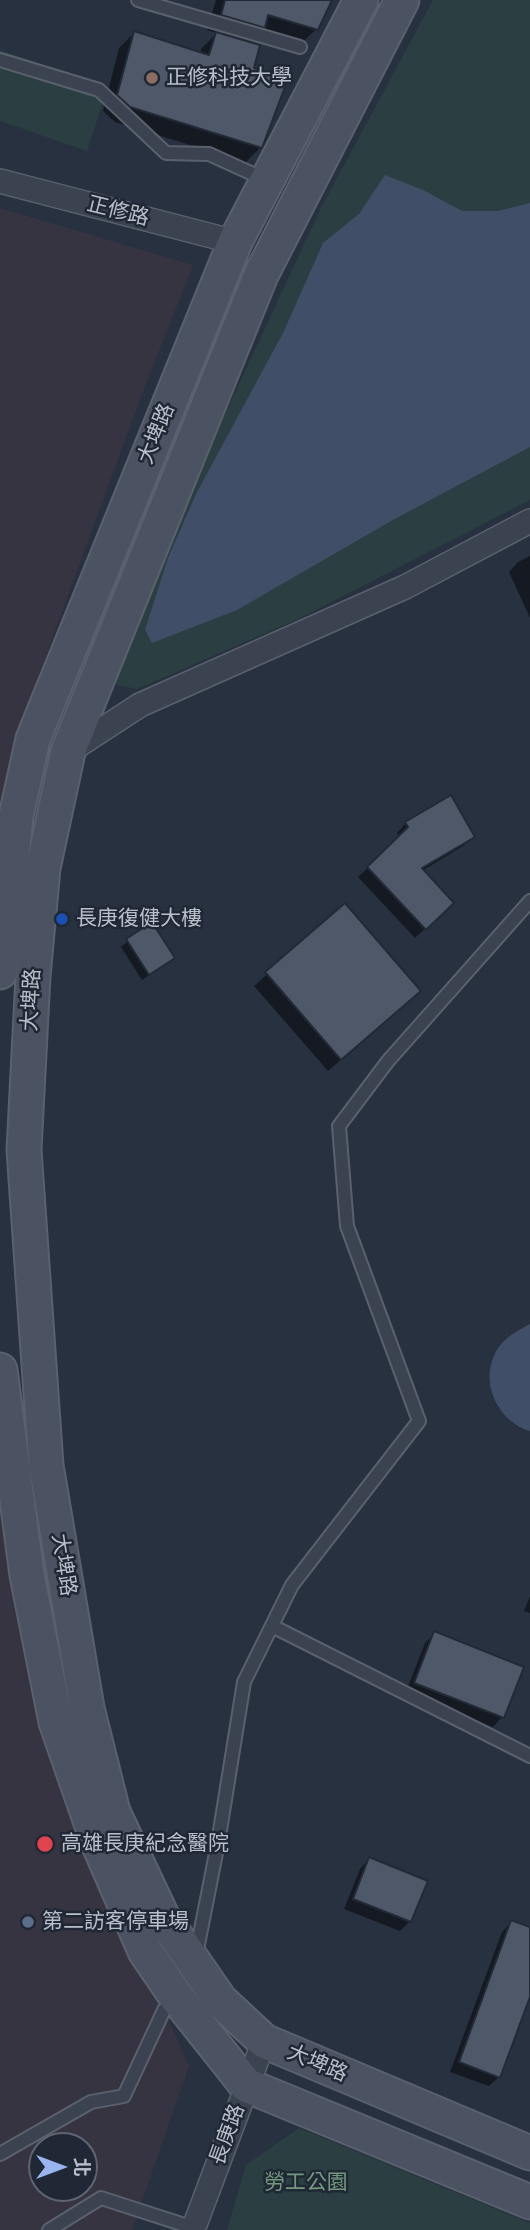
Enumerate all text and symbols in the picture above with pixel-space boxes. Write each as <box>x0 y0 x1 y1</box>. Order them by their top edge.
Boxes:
place label: 正修科技大學 <box>166 65 292 91</box>
marker: 正修科技大學 <box>144 70 160 86</box>
street label: 正修路 <box>84 192 152 232</box>
street label: 大埤路 <box>134 400 180 468</box>
place label: 長庚復健大樓 <box>76 906 202 932</box>
marker: 長庚復健大樓 <box>54 911 70 927</box>
street label: 大埤路 <box>18 968 46 1032</box>
street label: 大埤路 <box>46 1532 80 1598</box>
place label: 高雄長庚紀念醫院 <box>61 1831 229 1857</box>
marker: 高雄長庚紀念醫院 <box>35 1834 55 1854</box>
place label: 第二訪客停車場 <box>42 1909 189 1935</box>
marker: 第二訪客停車場 <box>20 1914 36 1930</box>
street label: 大埤路 <box>283 2040 351 2088</box>
street label: 長庚路 <box>205 2101 251 2169</box>
north arrow <box>28 2132 98 2202</box>
text: 北 <box>69 2157 95 2177</box>
park label: 勞工公園 <box>264 2170 348 2196</box>

